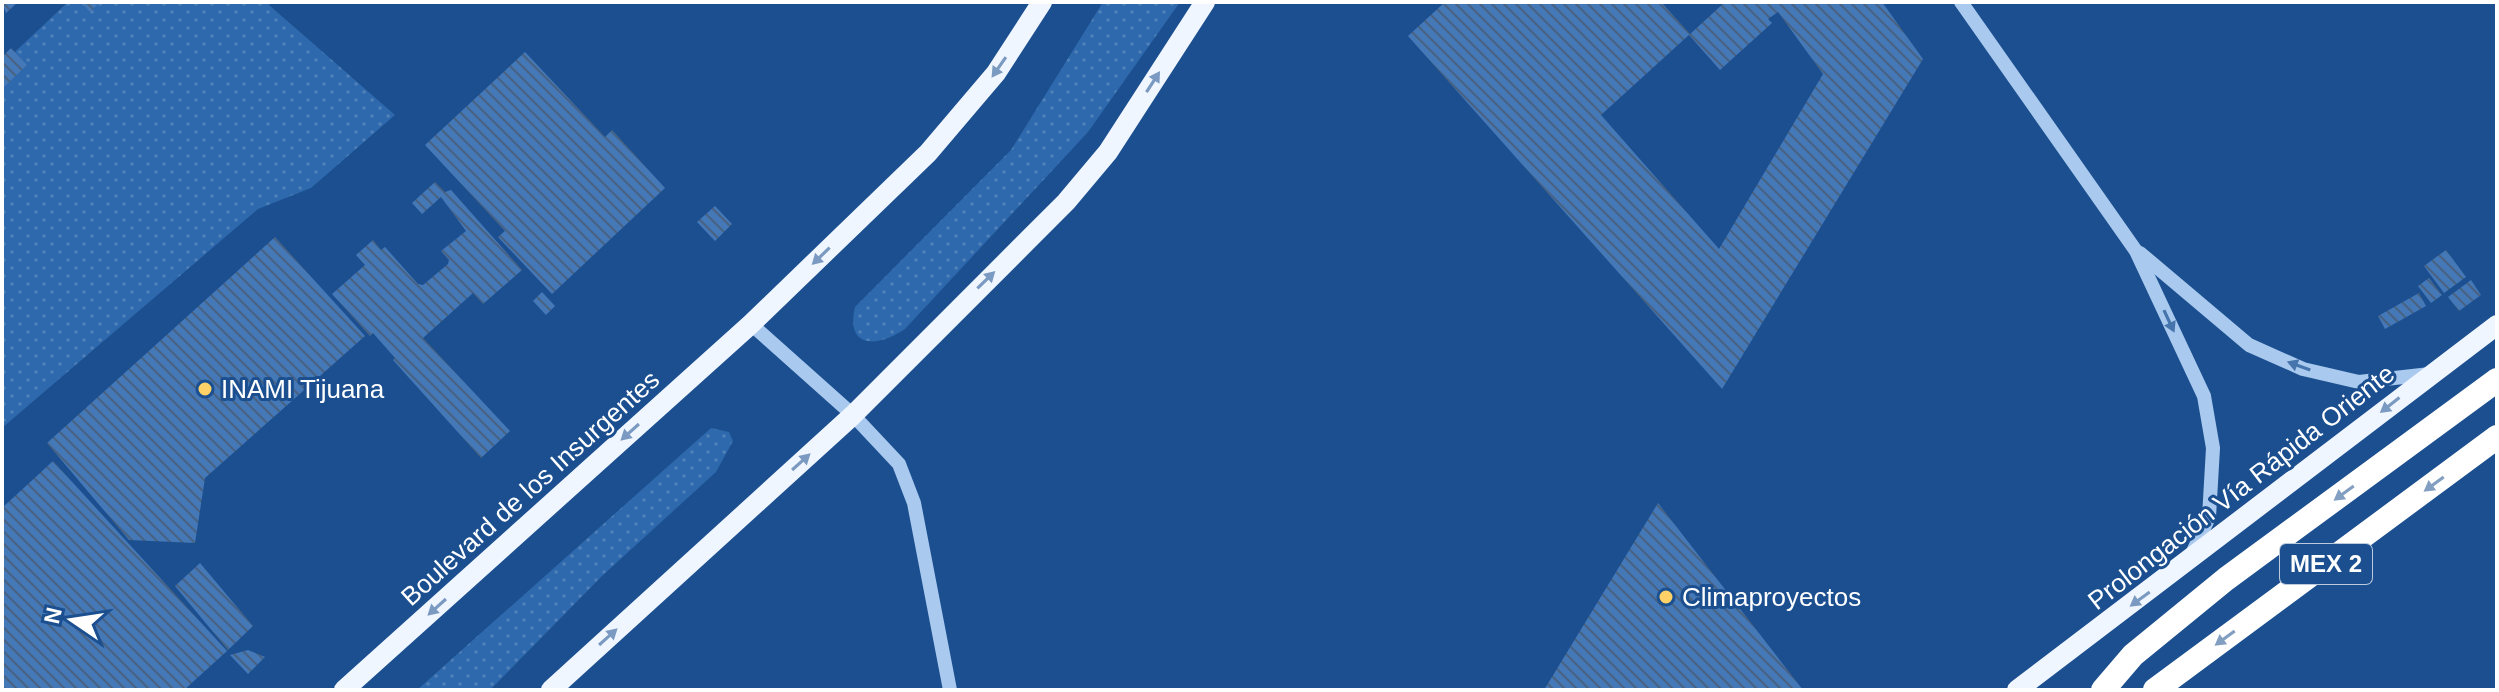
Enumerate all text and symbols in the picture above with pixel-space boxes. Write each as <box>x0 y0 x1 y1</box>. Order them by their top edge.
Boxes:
one-way arrow <box>992 57 1007 78</box>
one-way arrow <box>1145 72 1160 93</box>
one-way arrow <box>812 246 831 265</box>
one-way arrow <box>976 272 995 290</box>
one-way arrow <box>2162 310 2176 333</box>
street label: Prolongación Vía Rápida Oriente <box>2082 358 2400 616</box>
one-way arrow <box>2287 359 2311 372</box>
street label: Boulevard de los Insurgentes <box>395 364 665 612</box>
place label: INAMI Tijuana <box>221 374 385 404</box>
marker: INAMI Tijuana <box>196 380 214 398</box>
one-way arrow <box>2380 397 2400 413</box>
one-way arrow <box>620 423 640 441</box>
one-way arrow <box>791 454 810 472</box>
one-way arrow <box>2424 475 2445 491</box>
one-way arrow <box>2334 484 2354 500</box>
road number: MEX 2 <box>2280 544 2372 584</box>
north arrow <box>32 580 112 660</box>
place label: Climaproyectos <box>1682 582 1861 612</box>
marker: Climaproyectos <box>1657 588 1675 606</box>
one-way arrow <box>2130 591 2150 607</box>
one-way arrow <box>428 597 447 615</box>
text: N <box>39 605 67 626</box>
one-way arrow <box>598 629 617 647</box>
one-way arrow <box>2214 630 2236 646</box>

